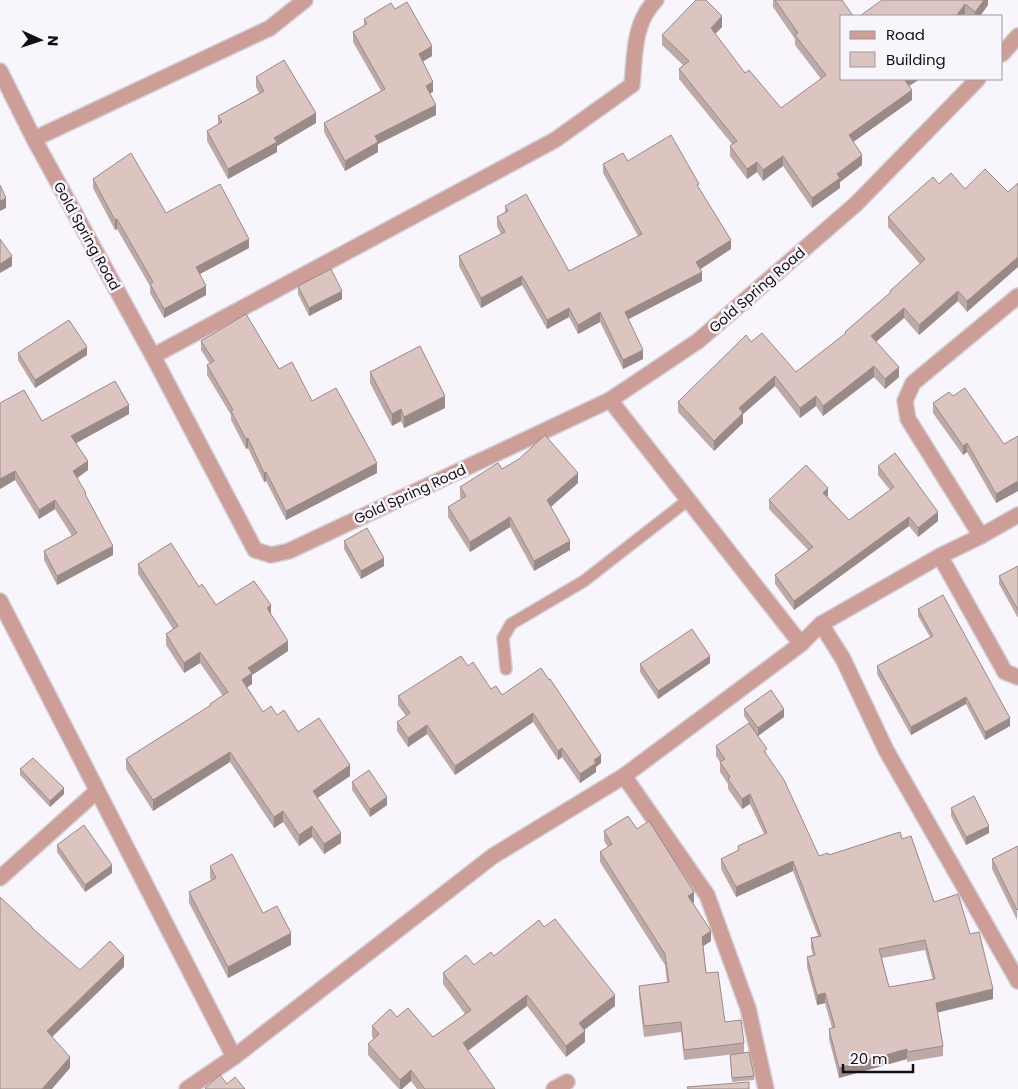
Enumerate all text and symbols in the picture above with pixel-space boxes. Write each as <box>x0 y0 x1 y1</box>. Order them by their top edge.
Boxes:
north arrow <box>15 15 65 65</box>
legend <box>840 15 1003 80</box>
text: Road <box>886 24 925 45</box>
text: N <box>43 35 63 46</box>
text: Building <box>886 49 946 70</box>
street label: Gold Spring Road <box>49 178 125 294</box>
street label: Gold Spring Road <box>705 243 809 337</box>
street label: Gold Spring Road <box>351 459 469 529</box>
scale bar <box>843 1042 913 1074</box>
text: 20 m <box>850 1048 888 1069</box>

